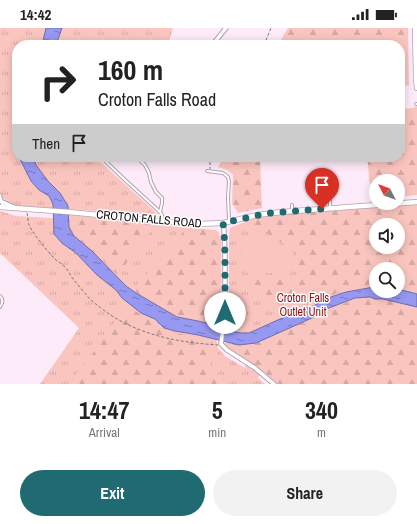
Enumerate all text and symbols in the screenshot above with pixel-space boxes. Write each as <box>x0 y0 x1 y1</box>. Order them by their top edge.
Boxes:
text: 14:42 <box>20 4 51 25</box>
text: 160 m <box>98 51 163 89</box>
icon: right <box>32 56 84 108</box>
text: Croton Falls Road <box>98 87 216 112</box>
icon: arrive <box>68 132 90 154</box>
text: Then <box>32 133 60 154</box>
pin <box>305 168 339 209</box>
icon: arrive <box>311 174 333 196</box>
north arrow <box>369 174 405 210</box>
map controls <box>369 174 405 298</box>
street label: CROTON FALLS ROAD <box>96 206 202 232</box>
button: sound <box>369 218 405 254</box>
button: search <box>369 262 405 298</box>
park label: Croton Falls Outlet Unit <box>277 290 329 320</box>
position arrow <box>204 292 246 334</box>
text: 14:47 <box>79 394 129 426</box>
text: 5 <box>212 394 223 426</box>
text: 340 <box>305 394 338 426</box>
text: Arrival <box>89 424 120 441</box>
text: min <box>208 424 226 441</box>
text: m <box>317 424 326 441</box>
button: Exit <box>20 470 205 516</box>
button: Share <box>213 470 397 516</box>

